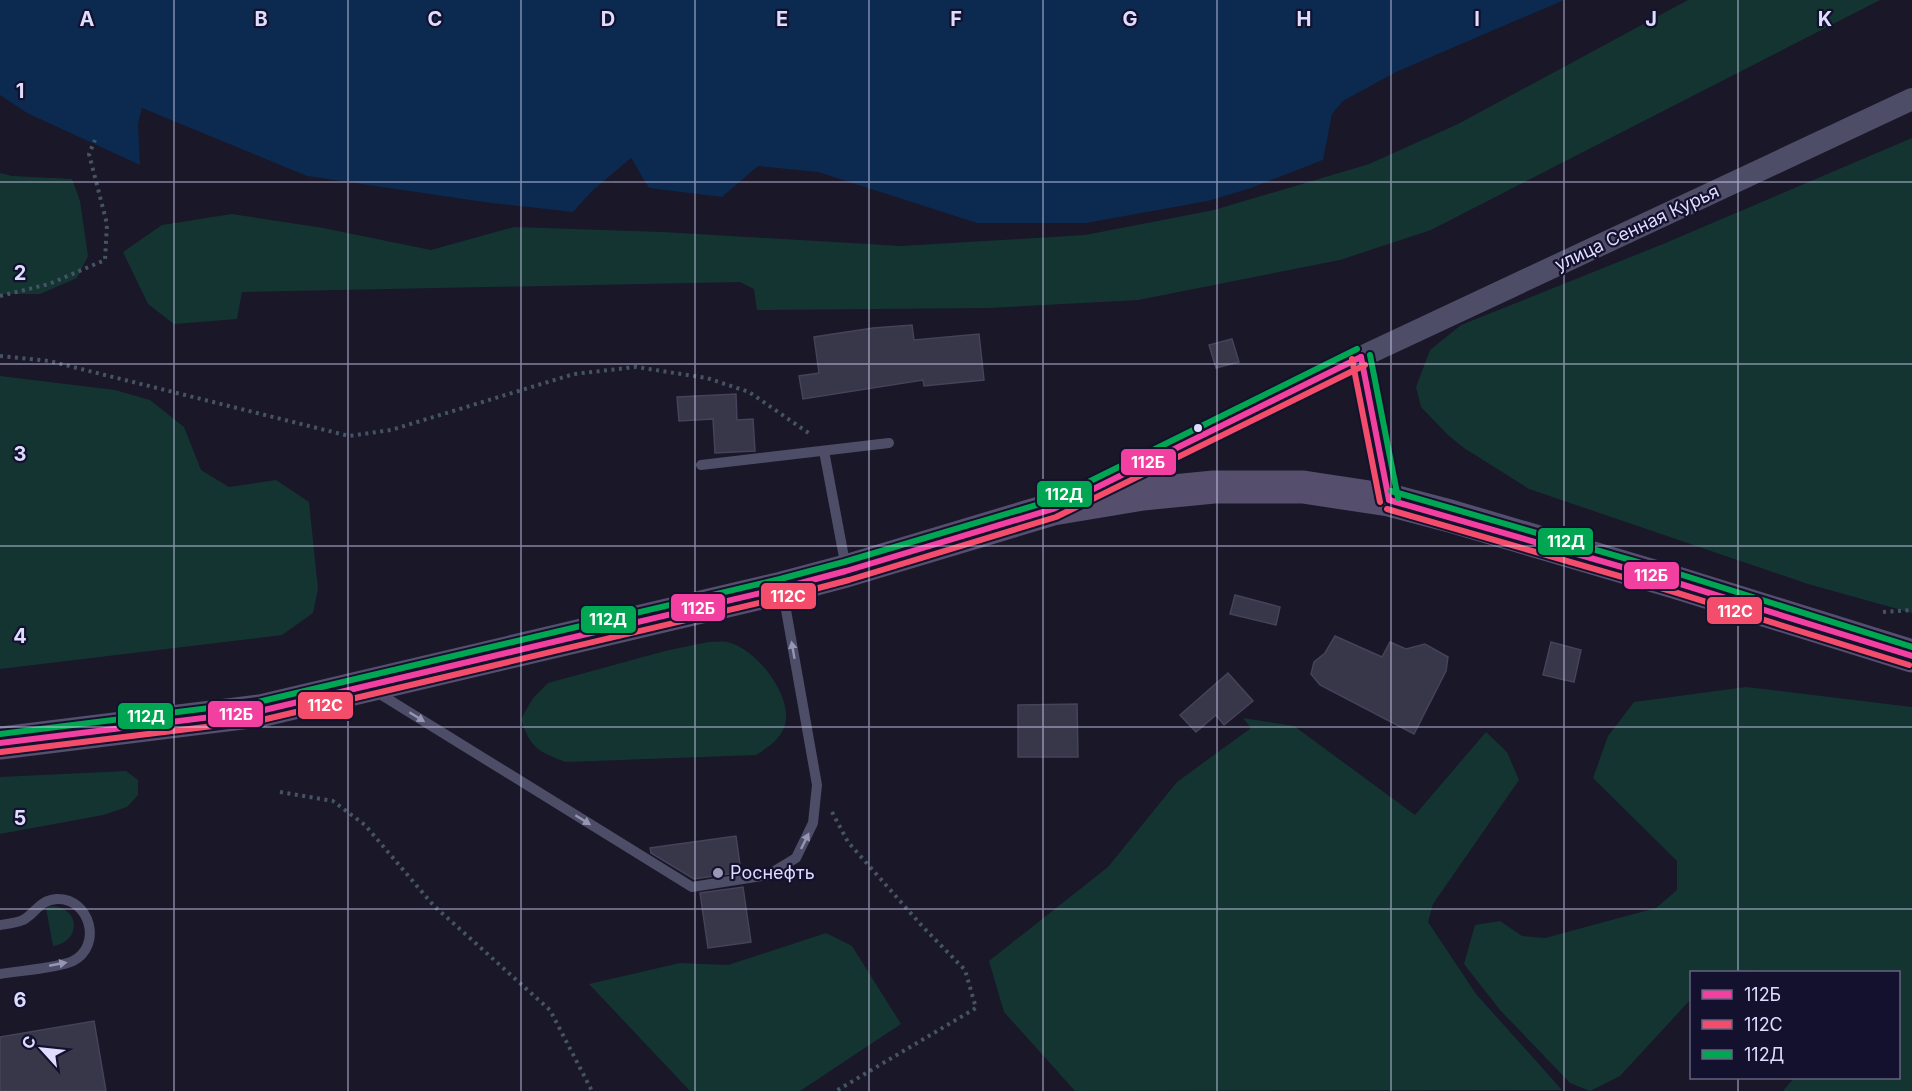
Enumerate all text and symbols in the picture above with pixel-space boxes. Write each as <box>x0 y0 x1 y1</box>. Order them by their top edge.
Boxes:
text: A <box>80 7 95 31</box>
text: B <box>254 7 268 31</box>
text: C <box>428 7 442 31</box>
text: D <box>601 7 615 31</box>
text: E <box>776 7 788 31</box>
text: F <box>950 7 962 31</box>
text: G <box>1122 7 1138 31</box>
text: H <box>1297 7 1311 31</box>
text: I <box>1474 7 1480 31</box>
text: J <box>1645 7 1657 31</box>
text: K <box>1818 7 1832 31</box>
text: 1 <box>16 79 24 103</box>
street label: улица Сенная Курья <box>1551 180 1722 275</box>
text: 2 <box>14 261 26 285</box>
unlabelled marker <box>1192 422 1204 434</box>
text: 3 <box>14 442 26 466</box>
line badge: 112Б <box>1120 448 1177 476</box>
text: 112Б <box>1131 452 1165 472</box>
line badge: 112Д <box>1036 480 1093 508</box>
text: 112Д <box>1045 484 1083 504</box>
line badge: 112Д <box>1537 527 1594 556</box>
text: 112Д <box>1547 531 1585 551</box>
line badge: 112Б <box>1623 561 1680 590</box>
text: 112Б <box>1634 565 1668 585</box>
line badge: 112С <box>760 582 817 610</box>
text: 112С <box>770 586 806 606</box>
line badge: 112Б <box>670 593 726 622</box>
line badge: 112С <box>1706 596 1763 625</box>
text: 112Б <box>681 598 715 618</box>
text: 112С <box>1717 601 1753 621</box>
line badge: 112Д <box>580 605 637 634</box>
text: 112Д <box>589 609 627 629</box>
text: 4 <box>13 624 27 648</box>
one-way arrow <box>788 640 797 659</box>
line badge: 112С <box>297 691 354 720</box>
text: 112С <box>307 695 343 715</box>
line badge: 112Б <box>207 700 264 728</box>
line badge: 112Д <box>117 702 174 730</box>
text: 112Б <box>219 704 253 724</box>
text: 112Д <box>127 706 165 726</box>
one-way arrow <box>408 712 425 723</box>
text: 5 <box>14 806 26 830</box>
one-way arrow <box>574 814 591 825</box>
one-way arrow <box>800 832 809 849</box>
place label: Роснефть <box>730 862 815 883</box>
marker: Роснефть <box>711 866 725 880</box>
one-way arrow <box>48 959 67 968</box>
legend <box>1690 971 1900 1079</box>
text: 112Б <box>1744 984 1781 1005</box>
text: 6 <box>14 988 27 1012</box>
text: 112С <box>1744 1014 1783 1035</box>
north arrow <box>12 1019 72 1079</box>
text: С <box>17 1032 40 1052</box>
text: 112Д <box>1744 1044 1784 1065</box>

